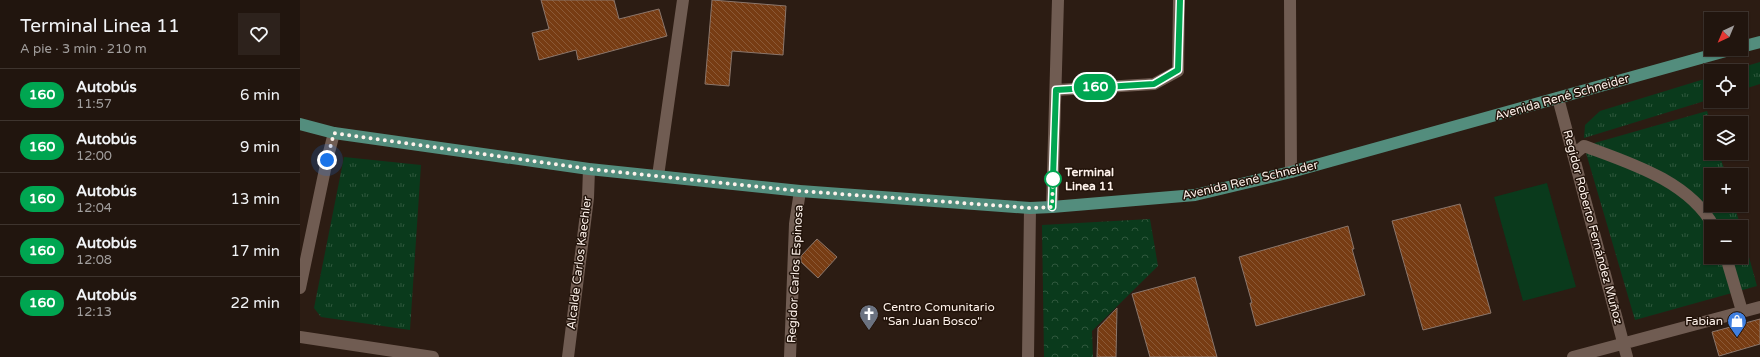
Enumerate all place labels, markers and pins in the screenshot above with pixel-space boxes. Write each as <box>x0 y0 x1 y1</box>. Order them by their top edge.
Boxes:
place label: Terminal Linea 11 <box>1064 165 1114 193</box>
marker: Terminal Linea 11 <box>1044 170 1062 188</box>
place label: Centro Comunitario "San Juan Bosco" <box>883 300 995 328</box>
church icon: Centro Comunitario "San Juan Bosco" <box>858 303 880 331</box>
shop icon: Fabian <box>1726 310 1748 338</box>
place label: Fabian <box>1685 314 1723 328</box>

